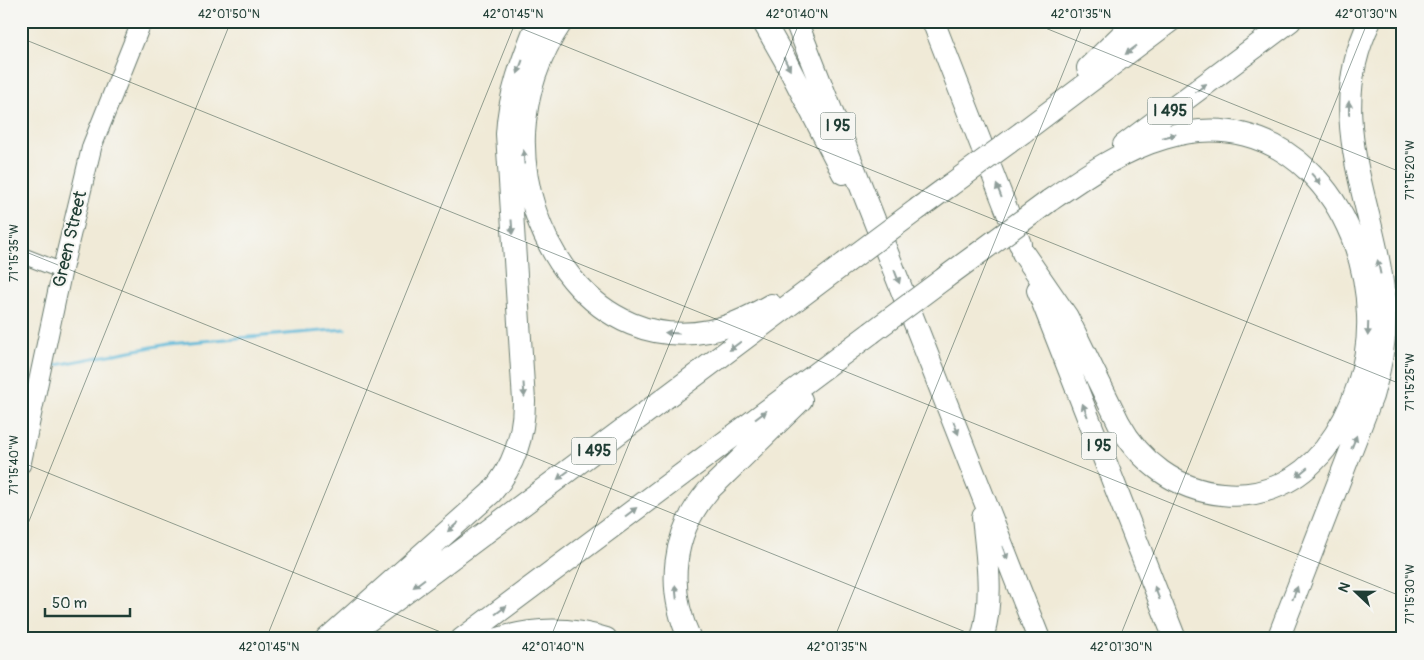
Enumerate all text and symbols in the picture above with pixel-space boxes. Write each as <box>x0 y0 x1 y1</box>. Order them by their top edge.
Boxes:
text: 42°01'50"N <box>198 7 260 22</box>
text: 42°01'45"N <box>483 7 543 22</box>
text: 42°01'40"N <box>766 7 828 22</box>
text: 42°01'35"N <box>1051 7 1111 22</box>
text: 42°01'30"N <box>1335 7 1397 22</box>
one-way arrow <box>1125 45 1138 56</box>
one-way arrow <box>783 56 791 71</box>
one-way arrow <box>516 59 523 74</box>
one-way arrow <box>1194 82 1207 93</box>
road number: I 495 <box>1148 98 1192 124</box>
one-way arrow <box>1345 99 1353 115</box>
road number: I 95 <box>820 112 856 140</box>
one-way arrow <box>1161 132 1176 140</box>
text: 71°15'20"W <box>1403 140 1418 200</box>
one-way arrow <box>520 149 528 165</box>
one-way arrow <box>1310 172 1322 184</box>
one-way arrow <box>995 183 1003 198</box>
street label: Green Street <box>48 188 92 289</box>
one-way arrow <box>509 220 517 236</box>
text: 71°15'35"W <box>7 224 22 282</box>
one-way arrow <box>1374 259 1382 275</box>
one-way arrow <box>893 270 901 284</box>
one-way arrow <box>1364 321 1372 337</box>
one-way arrow <box>664 328 680 336</box>
one-way arrow <box>729 340 742 351</box>
text: 71°15'25"W <box>1403 353 1418 411</box>
one-way arrow <box>520 382 528 398</box>
one-way arrow <box>1081 402 1088 417</box>
one-way arrow <box>754 410 768 420</box>
one-way arrow <box>952 421 960 436</box>
road number: I 95 <box>1082 432 1116 460</box>
one-way arrow <box>1350 434 1358 449</box>
text: 71°15'40"W <box>7 435 22 495</box>
road number: I 495 <box>572 438 616 464</box>
one-way arrow <box>1296 466 1309 477</box>
one-way arrow <box>557 469 570 480</box>
one-way arrow <box>624 507 637 518</box>
one-way arrow <box>446 521 459 532</box>
one-way arrow <box>1001 546 1009 561</box>
text: 71°15'30"W <box>1403 564 1418 624</box>
north arrow <box>1332 568 1382 618</box>
one-way arrow <box>413 577 426 588</box>
text: N <box>1335 580 1354 595</box>
one-way arrow <box>672 584 680 600</box>
scale bar <box>45 585 130 617</box>
one-way arrow <box>1291 585 1299 600</box>
one-way arrow <box>1153 586 1161 601</box>
text: 50 m <box>52 594 87 613</box>
one-way arrow <box>494 604 507 615</box>
text: 42°01'45"N <box>239 640 299 655</box>
text: 42°01'40"N <box>522 640 584 655</box>
text: 42°01'35"N <box>807 640 867 655</box>
text: 42°01'30"N <box>1090 640 1152 655</box>

